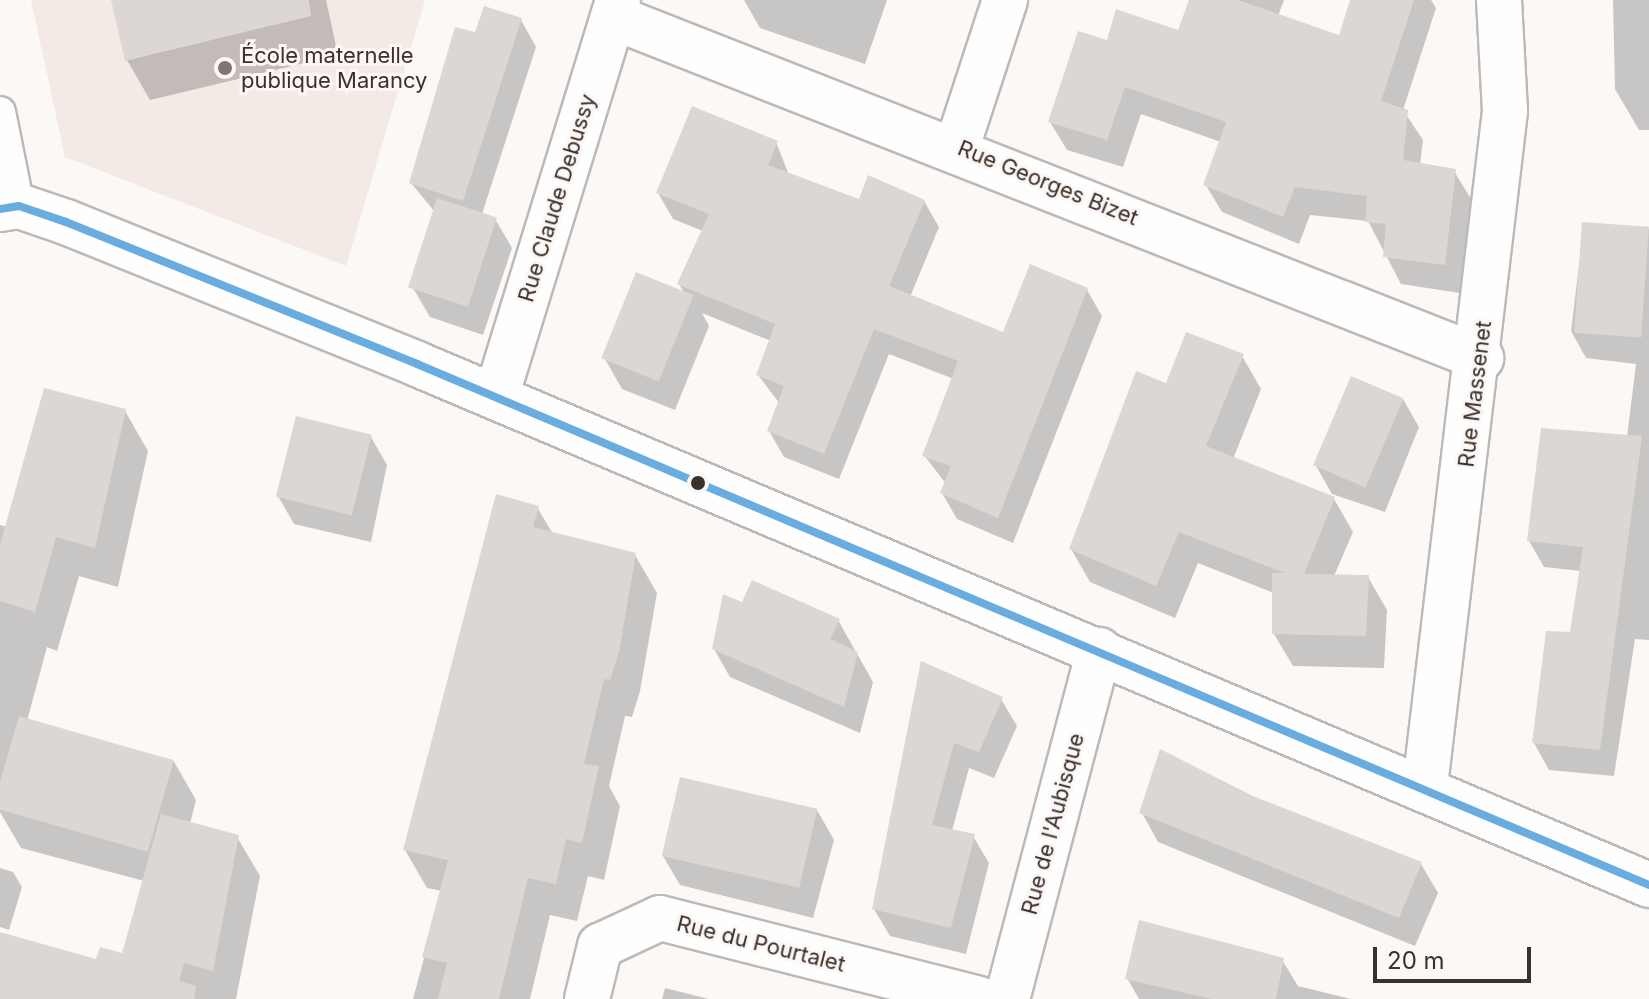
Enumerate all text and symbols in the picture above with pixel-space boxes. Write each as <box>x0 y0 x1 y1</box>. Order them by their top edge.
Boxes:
place label: École maternelle publique Marancy <box>241 42 427 94</box>
marker: École maternelle publique Marancy <box>216 59 234 77</box>
street label: Rue Claude Debussy <box>513 91 601 305</box>
street label: Rue Georges Bizet <box>954 135 1142 231</box>
street label: Rue Massenet <box>1453 319 1497 469</box>
unlabelled marker <box>690 475 706 491</box>
street label: Rue de l'Aubisque <box>1016 730 1090 918</box>
street label: Rue du Pourtalet <box>674 910 848 978</box>
scale bar <box>1377 931 1535 981</box>
text: 20 m <box>1387 946 1445 975</box>

